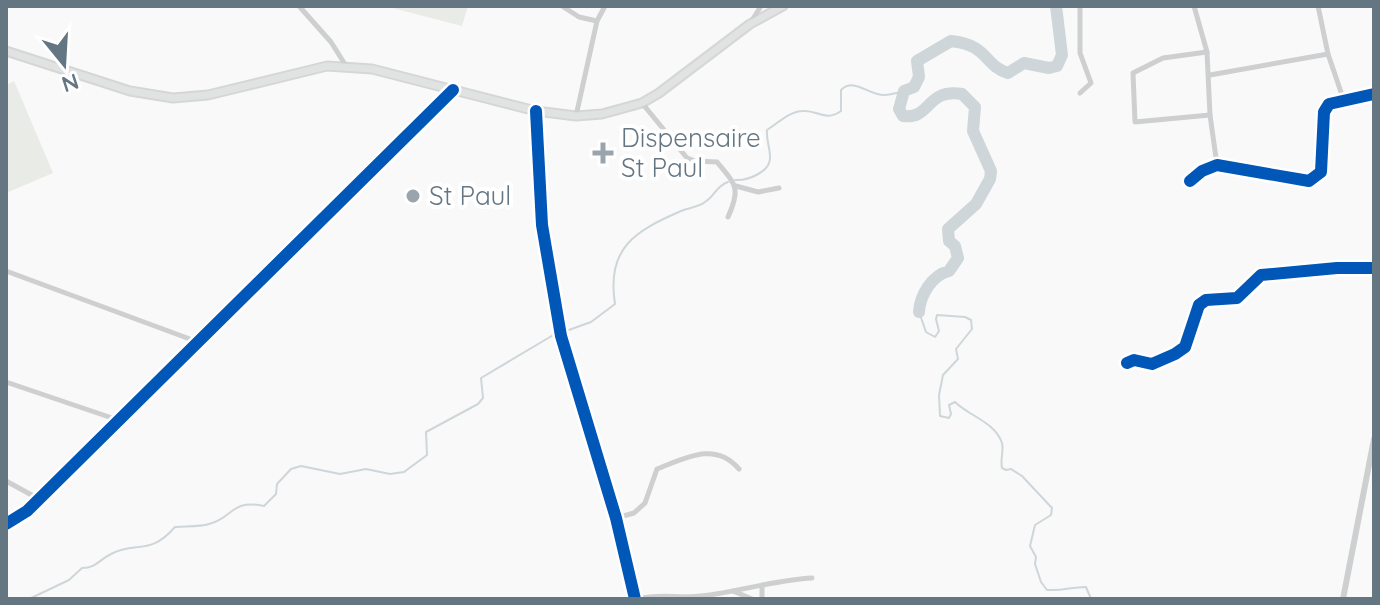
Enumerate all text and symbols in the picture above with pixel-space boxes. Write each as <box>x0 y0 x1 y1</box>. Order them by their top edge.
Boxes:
north arrow <box>24 24 104 104</box>
text: N <box>58 67 82 99</box>
place label: Dispensaire St Paul <box>621 121 761 184</box>
marker: Dispensaire St Paul <box>592 142 614 164</box>
place label: St Paul <box>429 179 511 212</box>
marker: St Paul <box>404 187 422 205</box>

